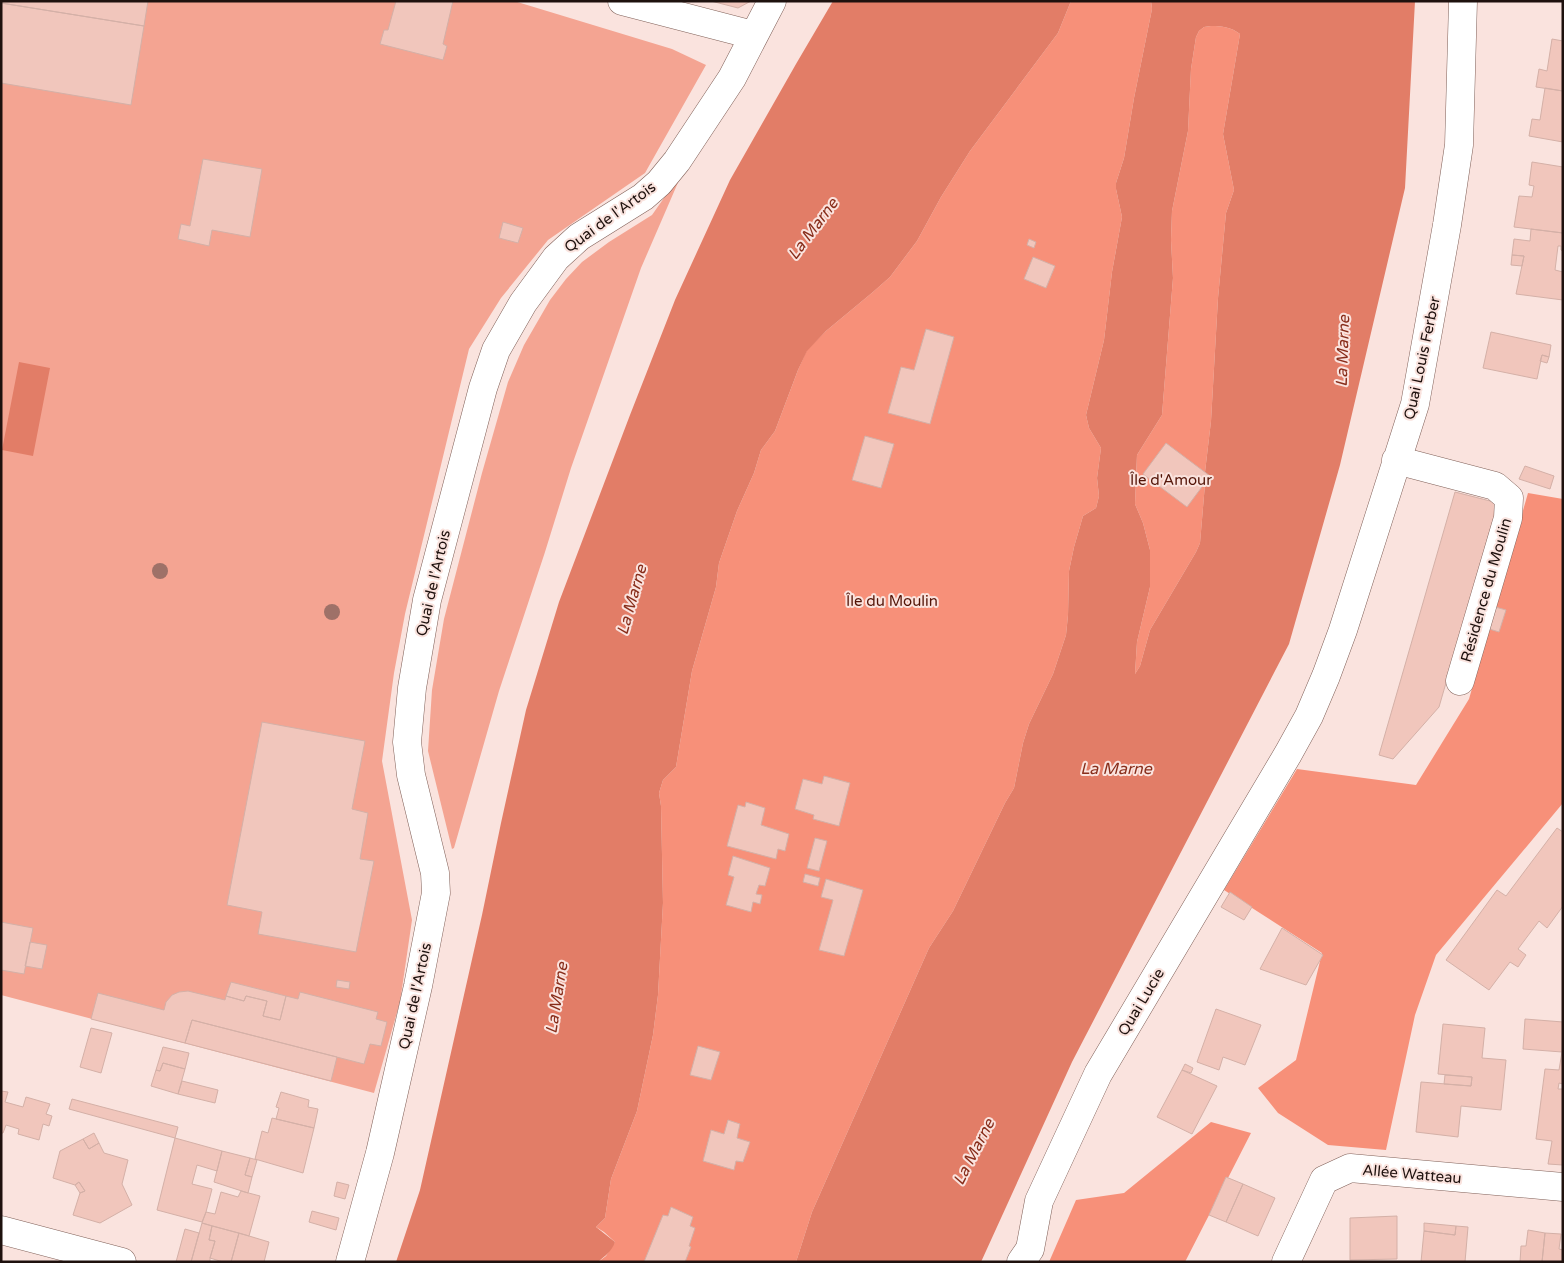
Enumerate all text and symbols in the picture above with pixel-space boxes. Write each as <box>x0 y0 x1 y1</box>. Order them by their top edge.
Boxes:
street label: Quai de l'Artois <box>561 178 659 256</box>
water label: La Marne <box>783 194 843 264</box>
street label: Quai Louis Ferber <box>1400 295 1444 421</box>
water label: La Marne <box>1332 314 1354 387</box>
park label: Île d'Amour <box>1130 471 1212 489</box>
street label: Résidence du Moulin <box>1457 516 1515 664</box>
street label: Quai de l'Artois <box>412 528 454 638</box>
water label: La Marne <box>612 562 652 637</box>
park label: Île du Moulin <box>846 592 938 610</box>
water label: La Marne <box>1080 759 1153 779</box>
street label: Quai de l'Artois <box>395 941 435 1051</box>
water label: La Marne <box>542 960 573 1035</box>
street label: Quai Lucie <box>1114 965 1168 1039</box>
water label: La Marne <box>949 1115 1000 1189</box>
street label: Allée Watteau <box>1362 1161 1462 1187</box>

